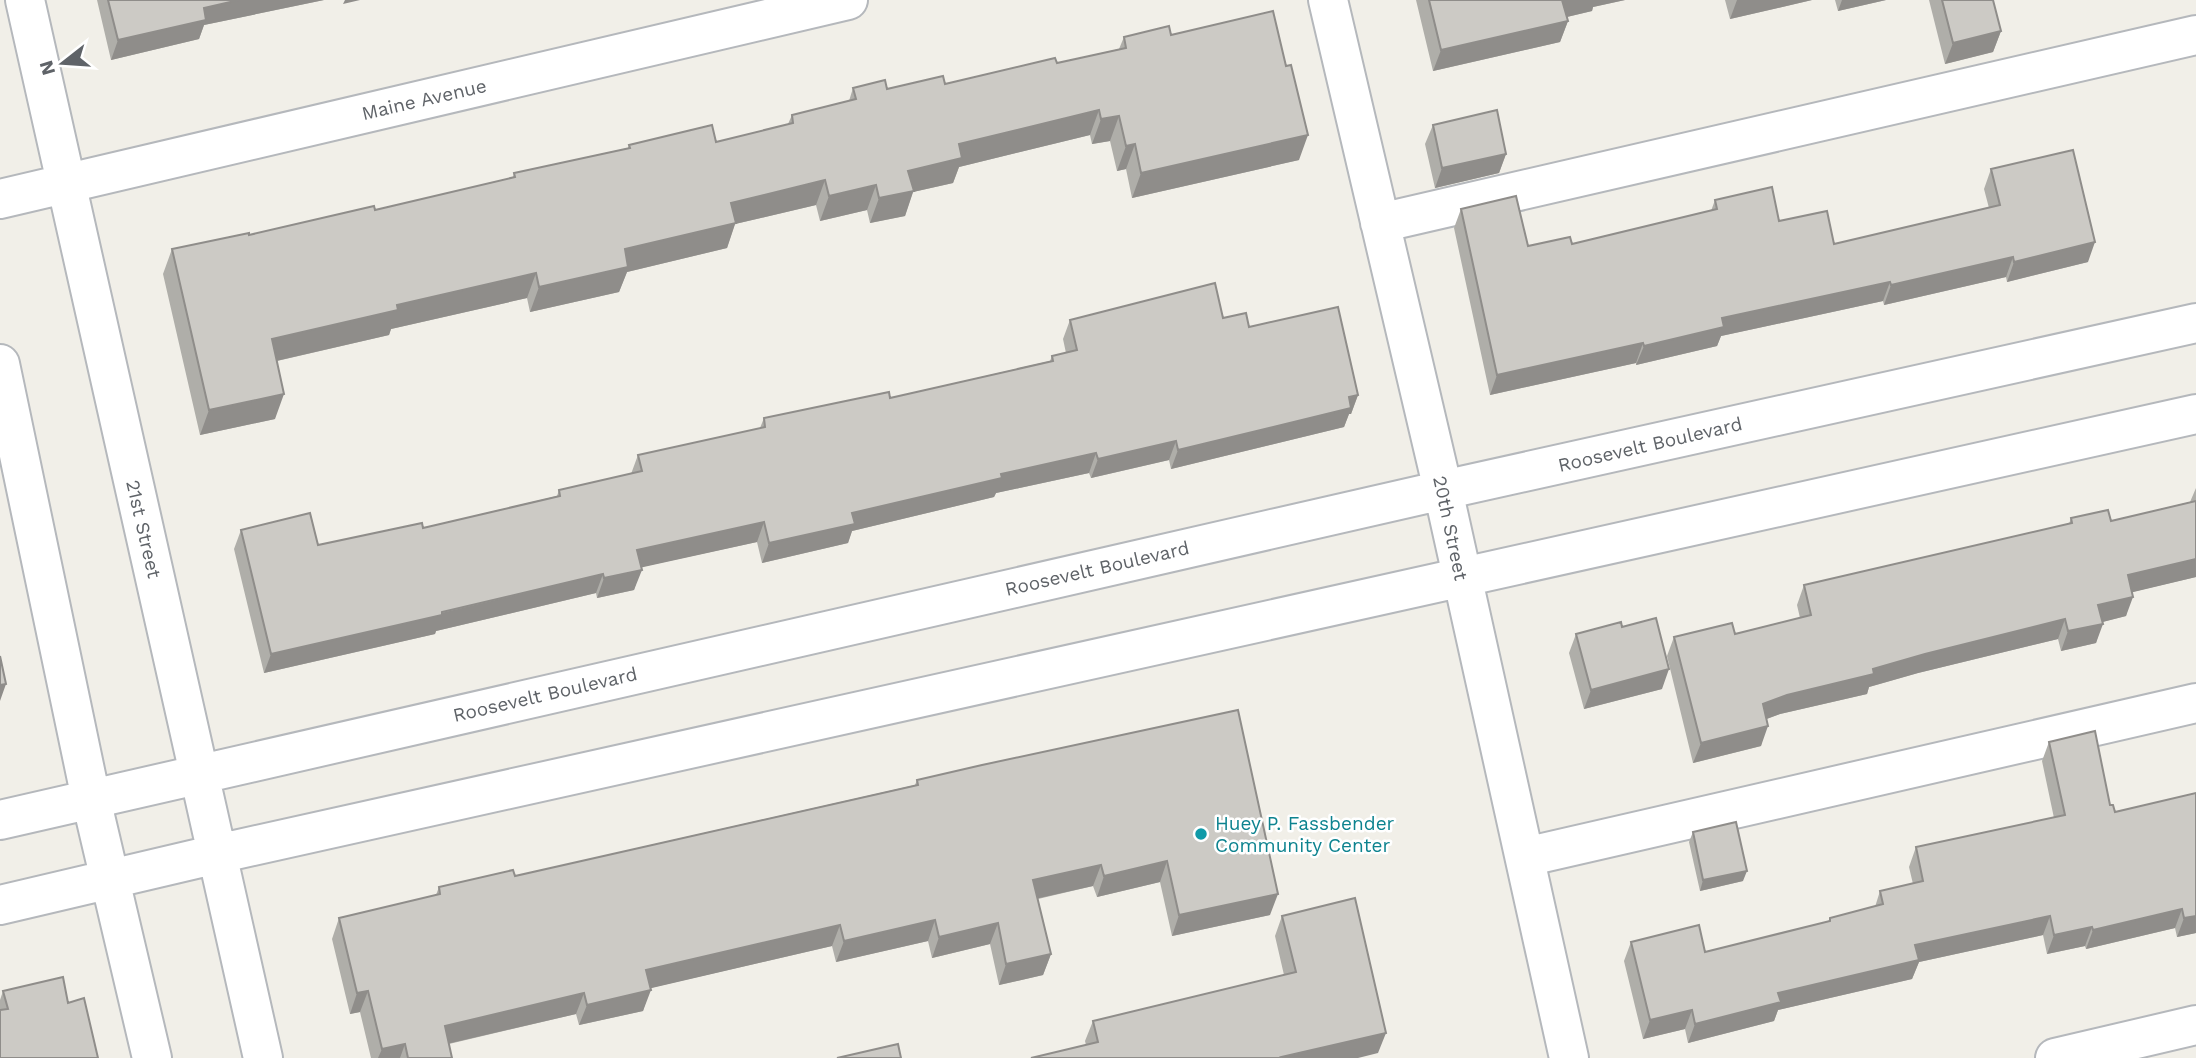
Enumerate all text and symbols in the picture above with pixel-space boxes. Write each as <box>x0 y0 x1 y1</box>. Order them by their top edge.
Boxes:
north arrow <box>28 28 98 98</box>
text: N <box>34 58 60 78</box>
street label: Maine Avenue <box>359 74 489 125</box>
street label: Roosevelt Boulevard <box>1556 412 1744 477</box>
street label: 20th Street <box>1428 474 1473 583</box>
street label: 21st Street <box>121 478 166 581</box>
street label: Roosevelt Boulevard <box>1003 536 1191 601</box>
street label: Roosevelt Boulevard <box>451 662 639 727</box>
place label: Huey P. Fassbender Community Center <box>1215 812 1395 857</box>
marker: Huey P. Fassbender Community Center <box>1193 826 1209 842</box>

